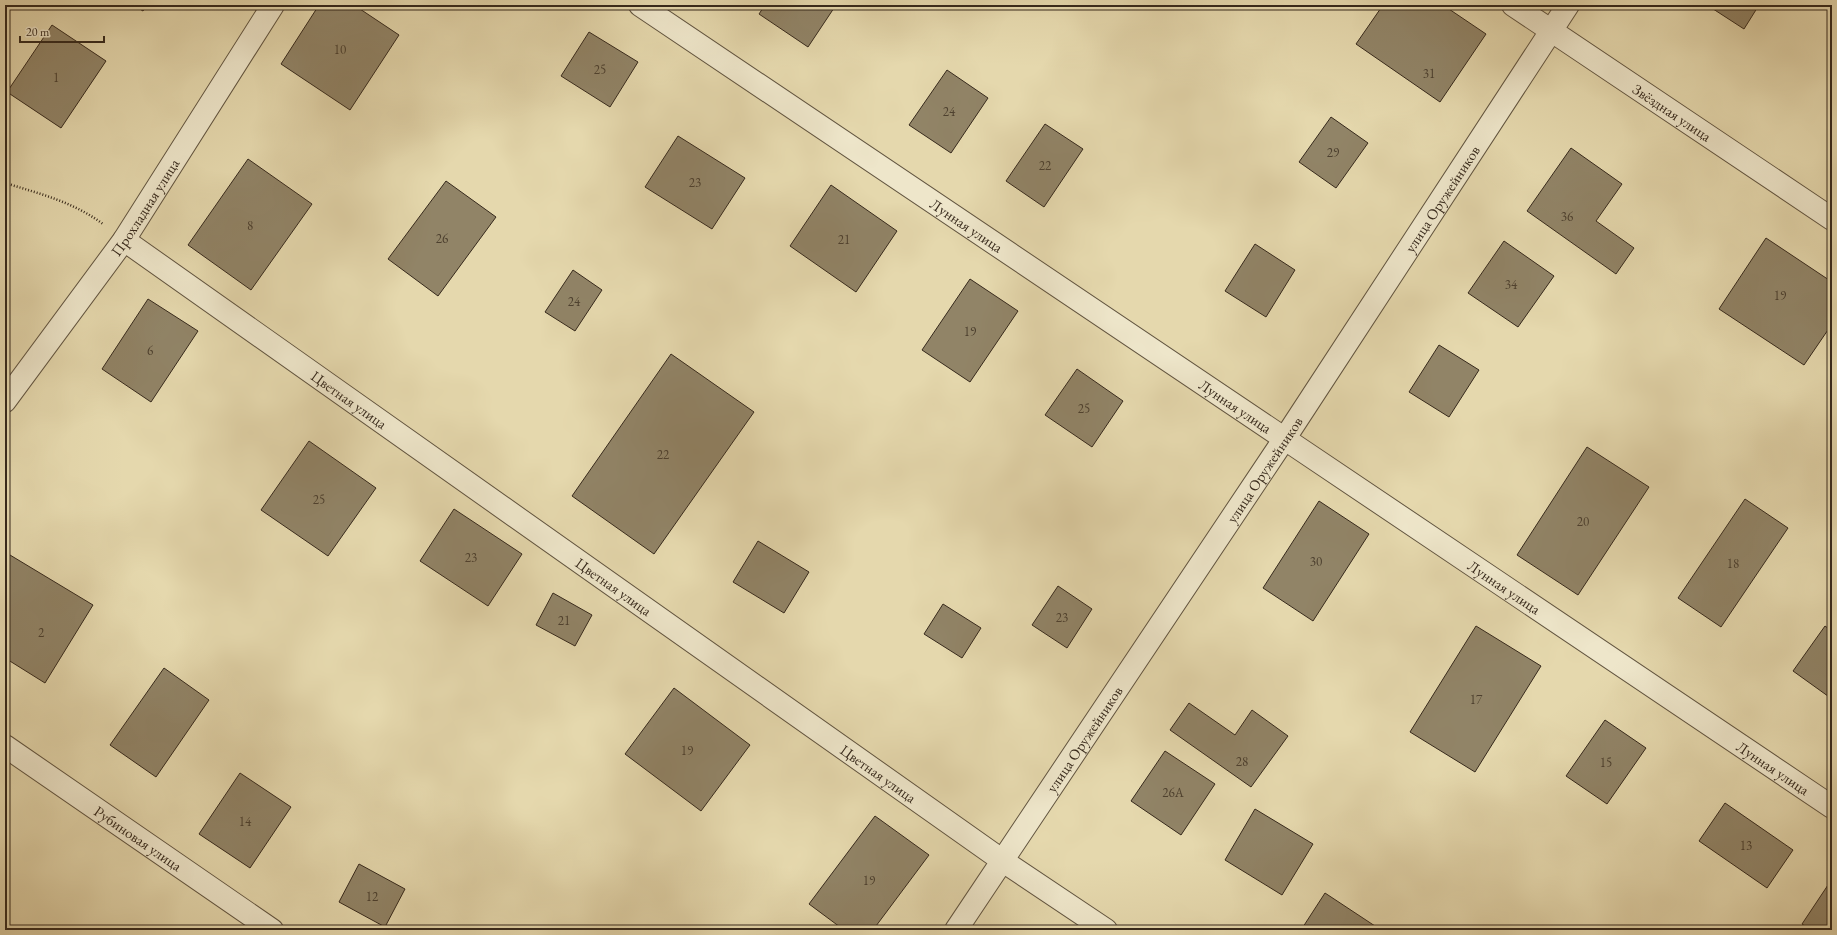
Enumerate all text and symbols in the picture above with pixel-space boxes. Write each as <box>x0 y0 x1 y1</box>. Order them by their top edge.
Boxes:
scale bar <box>20 18 104 44</box>
text: 20 m <box>26 24 50 40</box>
house number: 10 <box>334 41 346 58</box>
house number: 25 <box>594 61 606 78</box>
house number: 31 <box>1423 65 1435 82</box>
house number: 1 <box>53 69 59 86</box>
street label: Звёздная улица <box>1629 79 1715 145</box>
house number: 24 <box>943 103 956 120</box>
street label: улица Оружейников <box>1400 141 1483 256</box>
house number: 29 <box>1327 144 1340 161</box>
street label: Прохладная улица <box>106 155 183 260</box>
house number: 22 <box>1039 157 1052 174</box>
house number: 23 <box>689 174 701 191</box>
street label: Лунная улица <box>927 194 1007 256</box>
house number: 36 <box>1561 208 1573 225</box>
house number: 8 <box>247 217 253 234</box>
house number: 26 <box>436 230 448 247</box>
house number: 21 <box>838 231 850 248</box>
house number: 34 <box>1505 276 1518 293</box>
house number: 19 <box>1774 287 1787 304</box>
house number: 24 <box>568 293 581 310</box>
house number: 19 <box>964 323 977 340</box>
house number: 6 <box>147 342 153 359</box>
street label: Цветная улица <box>308 366 391 433</box>
street label: Лунная улица <box>1196 375 1276 437</box>
house number: 25 <box>1078 400 1090 417</box>
street label: улица Оружейников <box>1222 413 1306 526</box>
house number: 22 <box>657 446 670 463</box>
house number: 25 <box>313 491 325 508</box>
house number: 20 <box>1577 513 1589 530</box>
house number: 23 <box>465 549 477 566</box>
street label: Цветная улица <box>572 553 656 620</box>
house number: 30 <box>1310 553 1322 570</box>
street label: Лунная улица <box>1465 555 1545 618</box>
house number: 18 <box>1727 555 1739 572</box>
house number: 23 <box>1056 609 1068 626</box>
house number: 21 <box>558 612 570 629</box>
house number: 2 <box>38 624 45 641</box>
street label: улица Оружейников <box>1041 682 1126 796</box>
house number: 17 <box>1470 691 1483 708</box>
street label: Лунная улица <box>1733 736 1813 799</box>
street label: Цветная улица <box>837 740 920 806</box>
house number: 19 <box>681 742 694 759</box>
house number: 28 <box>1236 753 1248 770</box>
house number: 15 <box>1600 754 1612 771</box>
house number: 26А <box>1162 784 1185 801</box>
street label: Рубиновая улица <box>91 801 186 875</box>
house number: 14 <box>239 813 252 830</box>
house number: 13 <box>1740 837 1752 854</box>
house number: 19 <box>863 872 876 889</box>
house number: 12 <box>366 888 379 905</box>

